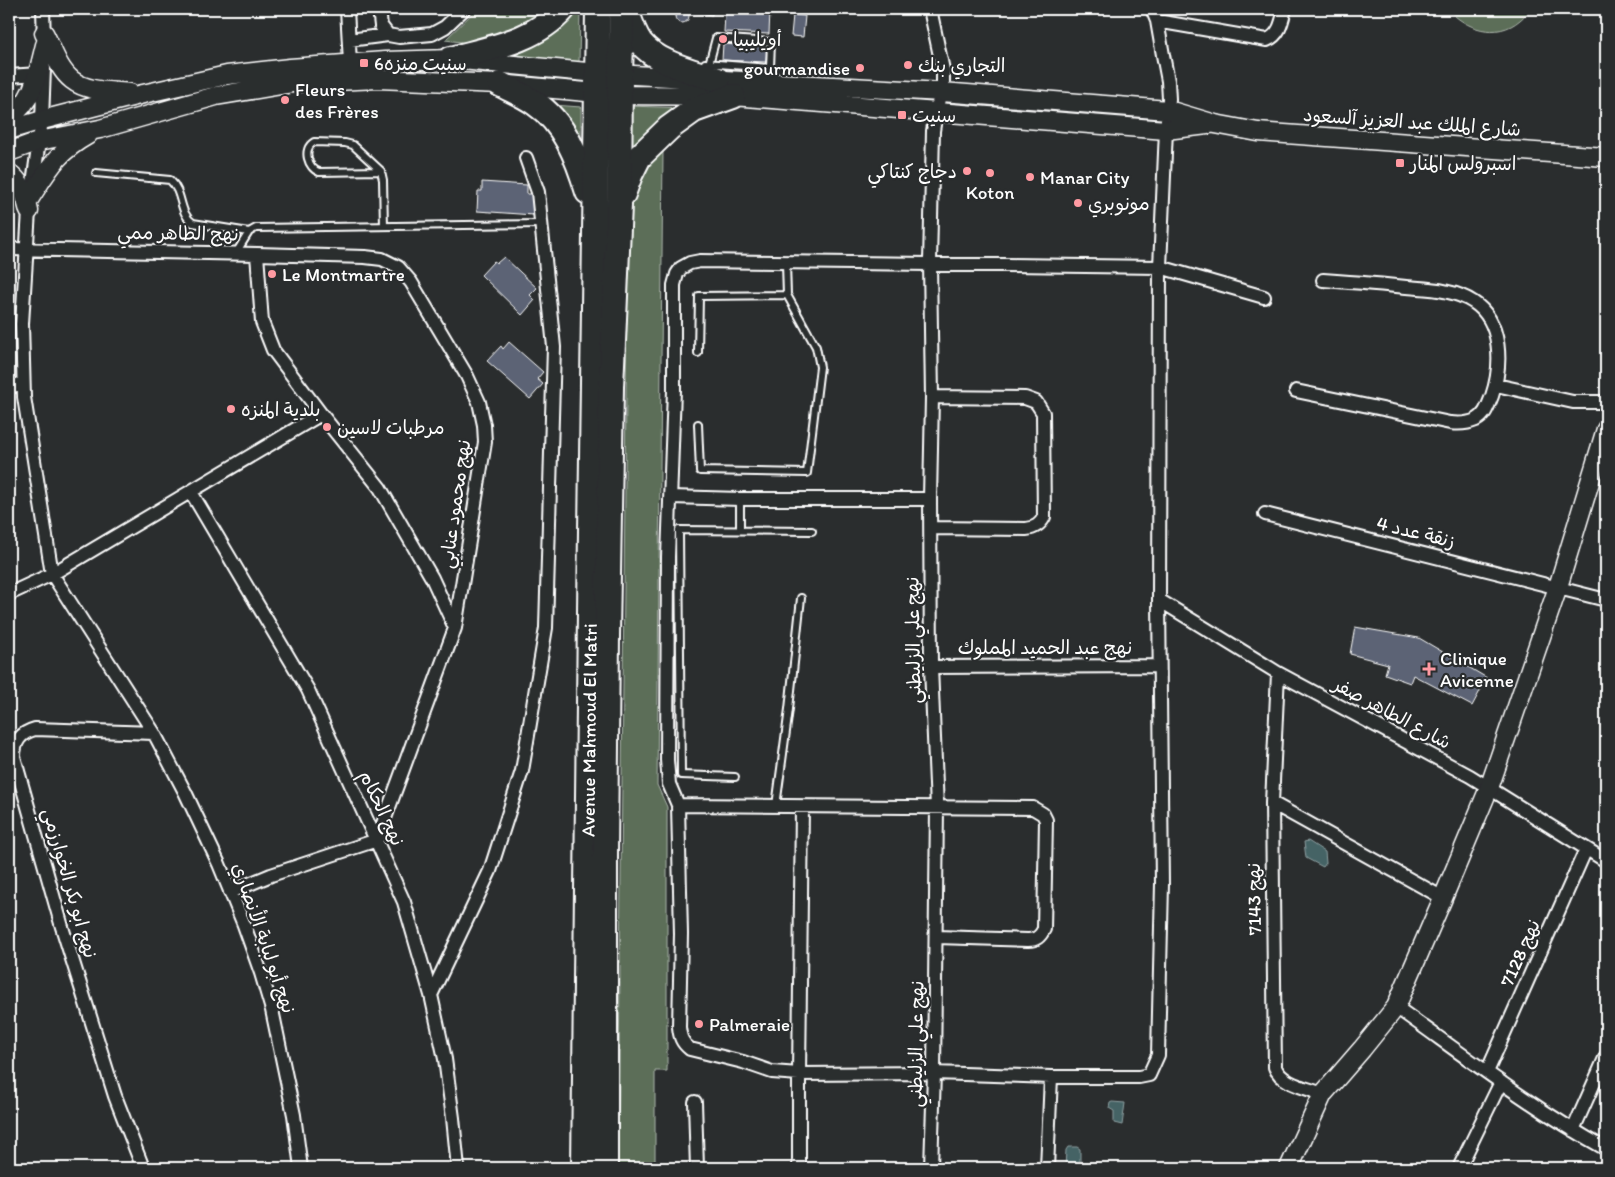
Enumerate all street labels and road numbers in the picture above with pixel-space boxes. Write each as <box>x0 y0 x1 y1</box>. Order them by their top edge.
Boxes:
street label: شارع الملك عبد العزيز آلسعود <box>1302 103 1522 143</box>
street label: نهج الطاهر ممي <box>117 220 239 251</box>
street label: نهج محمود عنابي <box>435 438 480 571</box>
street label: زنقة عدد 4 <box>1374 511 1458 553</box>
street label: نهج علي الزليطني <box>900 576 931 704</box>
street label: Avenue Mahmoud El Matri <box>576 623 601 837</box>
street label: نهج عبد الحميد المملوك <box>958 636 1132 660</box>
street label: شارع الطاهر صفر <box>1326 671 1455 756</box>
street label: نهج الحكام <box>352 767 409 851</box>
street label: نهج ابو بكر الخوارزمي <box>33 805 102 962</box>
street label: نهج أبو لبابة الأنصاري <box>225 859 302 1017</box>
street label: نهج 7143 <box>1242 863 1267 935</box>
street label: نهج 7128 <box>1495 916 1546 991</box>
street label: نهج علي الزليطني <box>903 980 934 1108</box>

